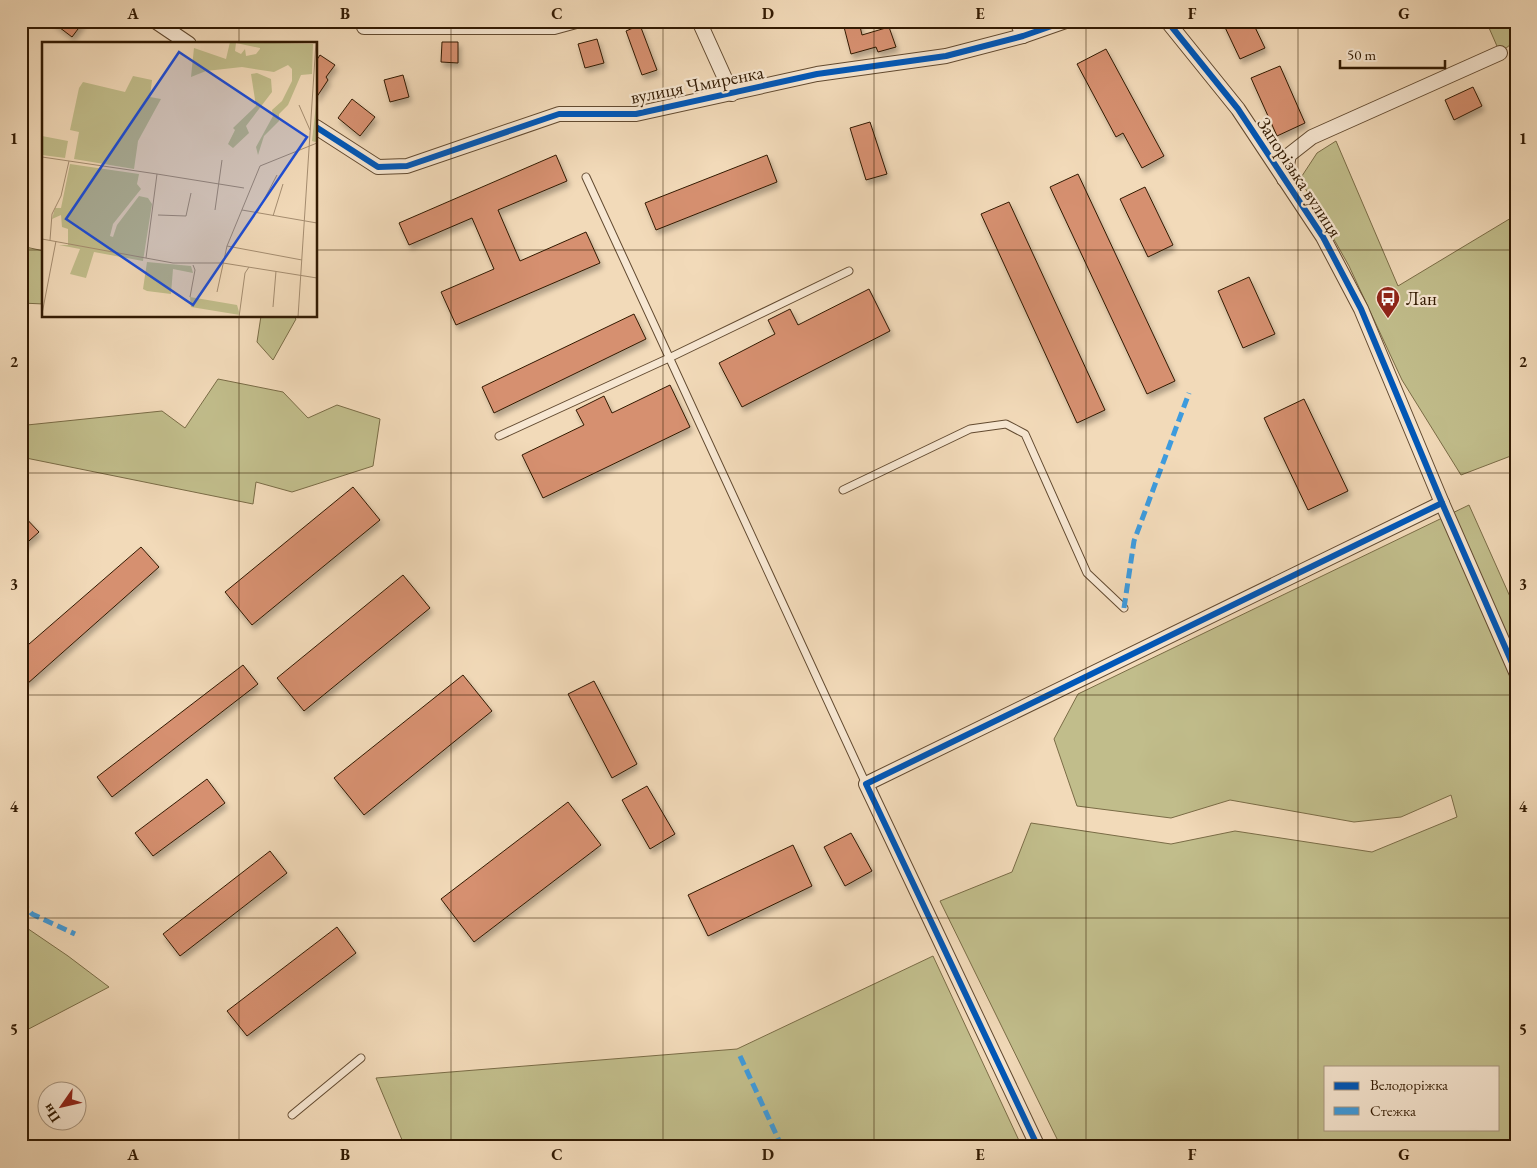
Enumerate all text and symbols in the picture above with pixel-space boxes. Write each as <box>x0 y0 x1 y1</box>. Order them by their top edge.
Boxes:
text: A <box>126 3 139 24</box>
text: B <box>340 3 350 24</box>
text: C <box>551 3 563 24</box>
text: D <box>762 3 774 24</box>
text: E <box>975 3 985 24</box>
text: F <box>1188 3 1197 24</box>
text: G <box>1398 3 1410 24</box>
scale bar <box>1340 38 1444 70</box>
inset map <box>42 42 318 318</box>
text: 50 m <box>1347 45 1376 64</box>
street label: вулиця Чмиренка <box>628 59 766 110</box>
street label: Запорізька вулиця <box>1251 112 1348 243</box>
text: 1 <box>10 128 18 149</box>
text: 1 <box>1519 128 1527 149</box>
bus stop icon: Лан <box>1375 285 1401 319</box>
place label: Лан <box>1406 286 1437 311</box>
text: 2 <box>10 351 19 372</box>
text: 2 <box>1519 351 1528 372</box>
text: 3 <box>10 574 18 595</box>
text: 3 <box>1519 574 1527 595</box>
text: 4 <box>10 796 19 817</box>
text: 4 <box>1519 796 1528 817</box>
text: 5 <box>10 1019 18 1040</box>
text: 5 <box>1519 1019 1527 1040</box>
legend <box>1324 1066 1500 1130</box>
text: Велодоріжка <box>1370 1075 1448 1094</box>
north arrow <box>38 1080 88 1130</box>
text: Пн <box>38 1100 64 1126</box>
text: Стежка <box>1370 1101 1416 1120</box>
text: A <box>126 1144 139 1165</box>
text: B <box>340 1144 350 1165</box>
text: C <box>551 1144 563 1165</box>
text: D <box>762 1144 774 1165</box>
text: E <box>975 1144 985 1165</box>
text: F <box>1188 1144 1197 1165</box>
text: G <box>1398 1144 1410 1165</box>

